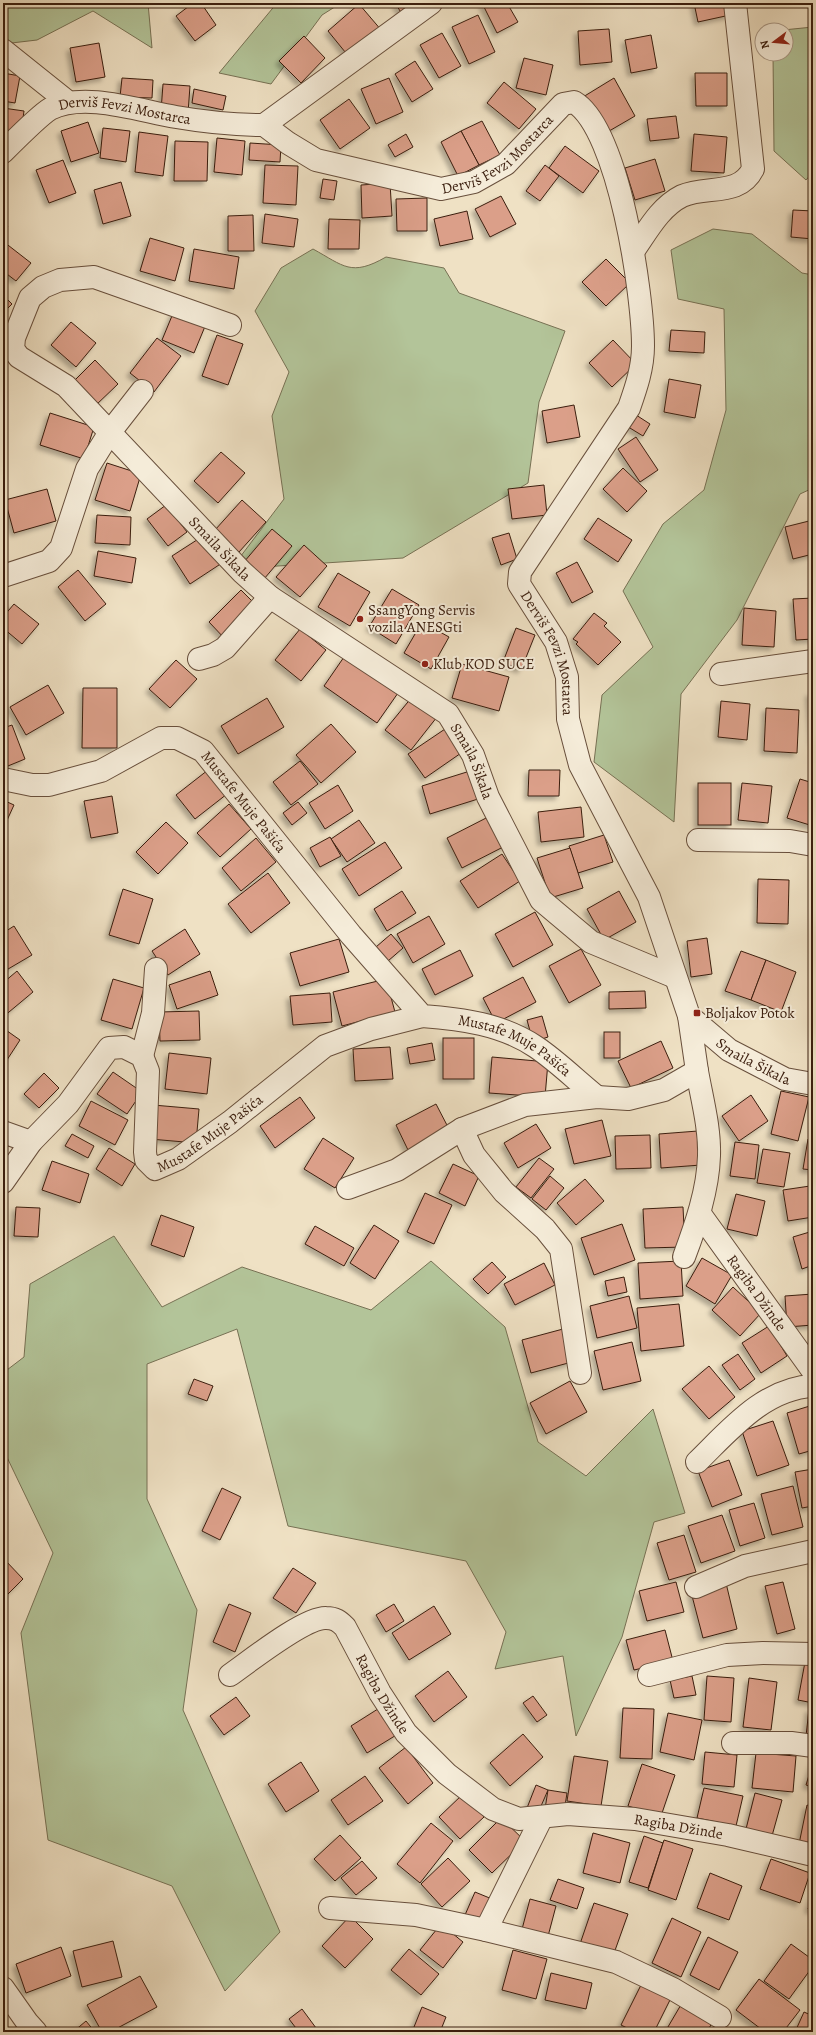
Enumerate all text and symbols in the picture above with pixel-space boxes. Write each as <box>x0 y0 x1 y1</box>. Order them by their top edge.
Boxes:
north arrow <box>754 22 794 62</box>
text: N <box>757 39 773 51</box>
street label: Derviš Fevzi Mostarca <box>56 92 192 129</box>
street label: Derviš Fevzi Mostarca <box>440 110 558 199</box>
street label: Smaila Šikala <box>184 512 255 585</box>
street label: Derviš Fevzi Mostarca <box>516 587 578 716</box>
place label: SsangYong Servis vozila ANESGti <box>367 600 475 637</box>
marker: SsangYong Servis vozila ANESGti <box>355 614 365 624</box>
place label: Klub KOD SUCE <box>433 654 534 674</box>
marker: Klub KOD SUCE <box>420 659 430 669</box>
street label: Smaila Šikala <box>446 719 498 802</box>
street label: Mustafe Muje Pašića <box>197 747 291 857</box>
place label: Boljakov Potok <box>705 1003 795 1023</box>
marker: Boljakov Potok <box>692 1008 702 1018</box>
street label: Mustafe Muje Pašića <box>457 1010 576 1081</box>
street label: Smaila Šikala <box>712 1033 792 1090</box>
street label: Mustafe Muje Pašića <box>154 1090 267 1177</box>
street label: Ragiba Džinde <box>722 1250 791 1335</box>
street label: Ragiba Džinde <box>351 1650 414 1738</box>
street label: Ragiba Džinde <box>632 1809 725 1844</box>

